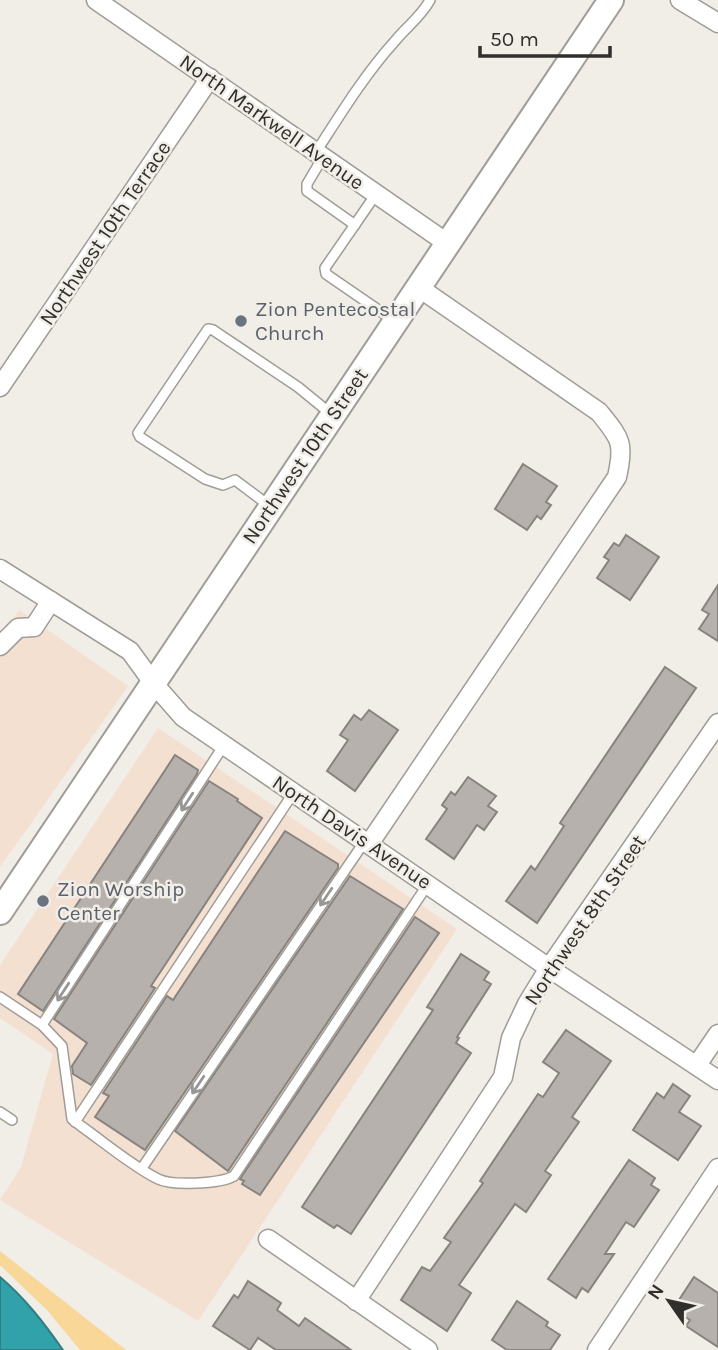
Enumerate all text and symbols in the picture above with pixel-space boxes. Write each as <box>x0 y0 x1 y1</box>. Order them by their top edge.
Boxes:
scale bar <box>480 14 610 58</box>
text: 50 m <box>490 27 539 51</box>
street label: North Markwell Avenue <box>175 49 369 195</box>
street label: Northwest 10th Terrace <box>34 136 176 330</box>
place label: Zion Pentecostal Church <box>255 297 415 345</box>
marker: Zion Pentecostal Church <box>233 313 249 329</box>
street label: Northwest 10th Street <box>237 364 373 548</box>
street label: North Davis Avenue <box>268 770 436 894</box>
one-way arrow <box>180 792 194 811</box>
street label: Northwest 8th Street <box>519 830 651 1010</box>
place label: Zion Worship Center <box>57 877 184 925</box>
one-way arrow <box>319 887 333 906</box>
marker: Zion Worship Center <box>35 893 51 909</box>
one-way arrow <box>55 982 69 1002</box>
one-way arrow <box>191 1075 205 1094</box>
north arrow <box>634 1266 704 1336</box>
text: N <box>643 1280 669 1304</box>

